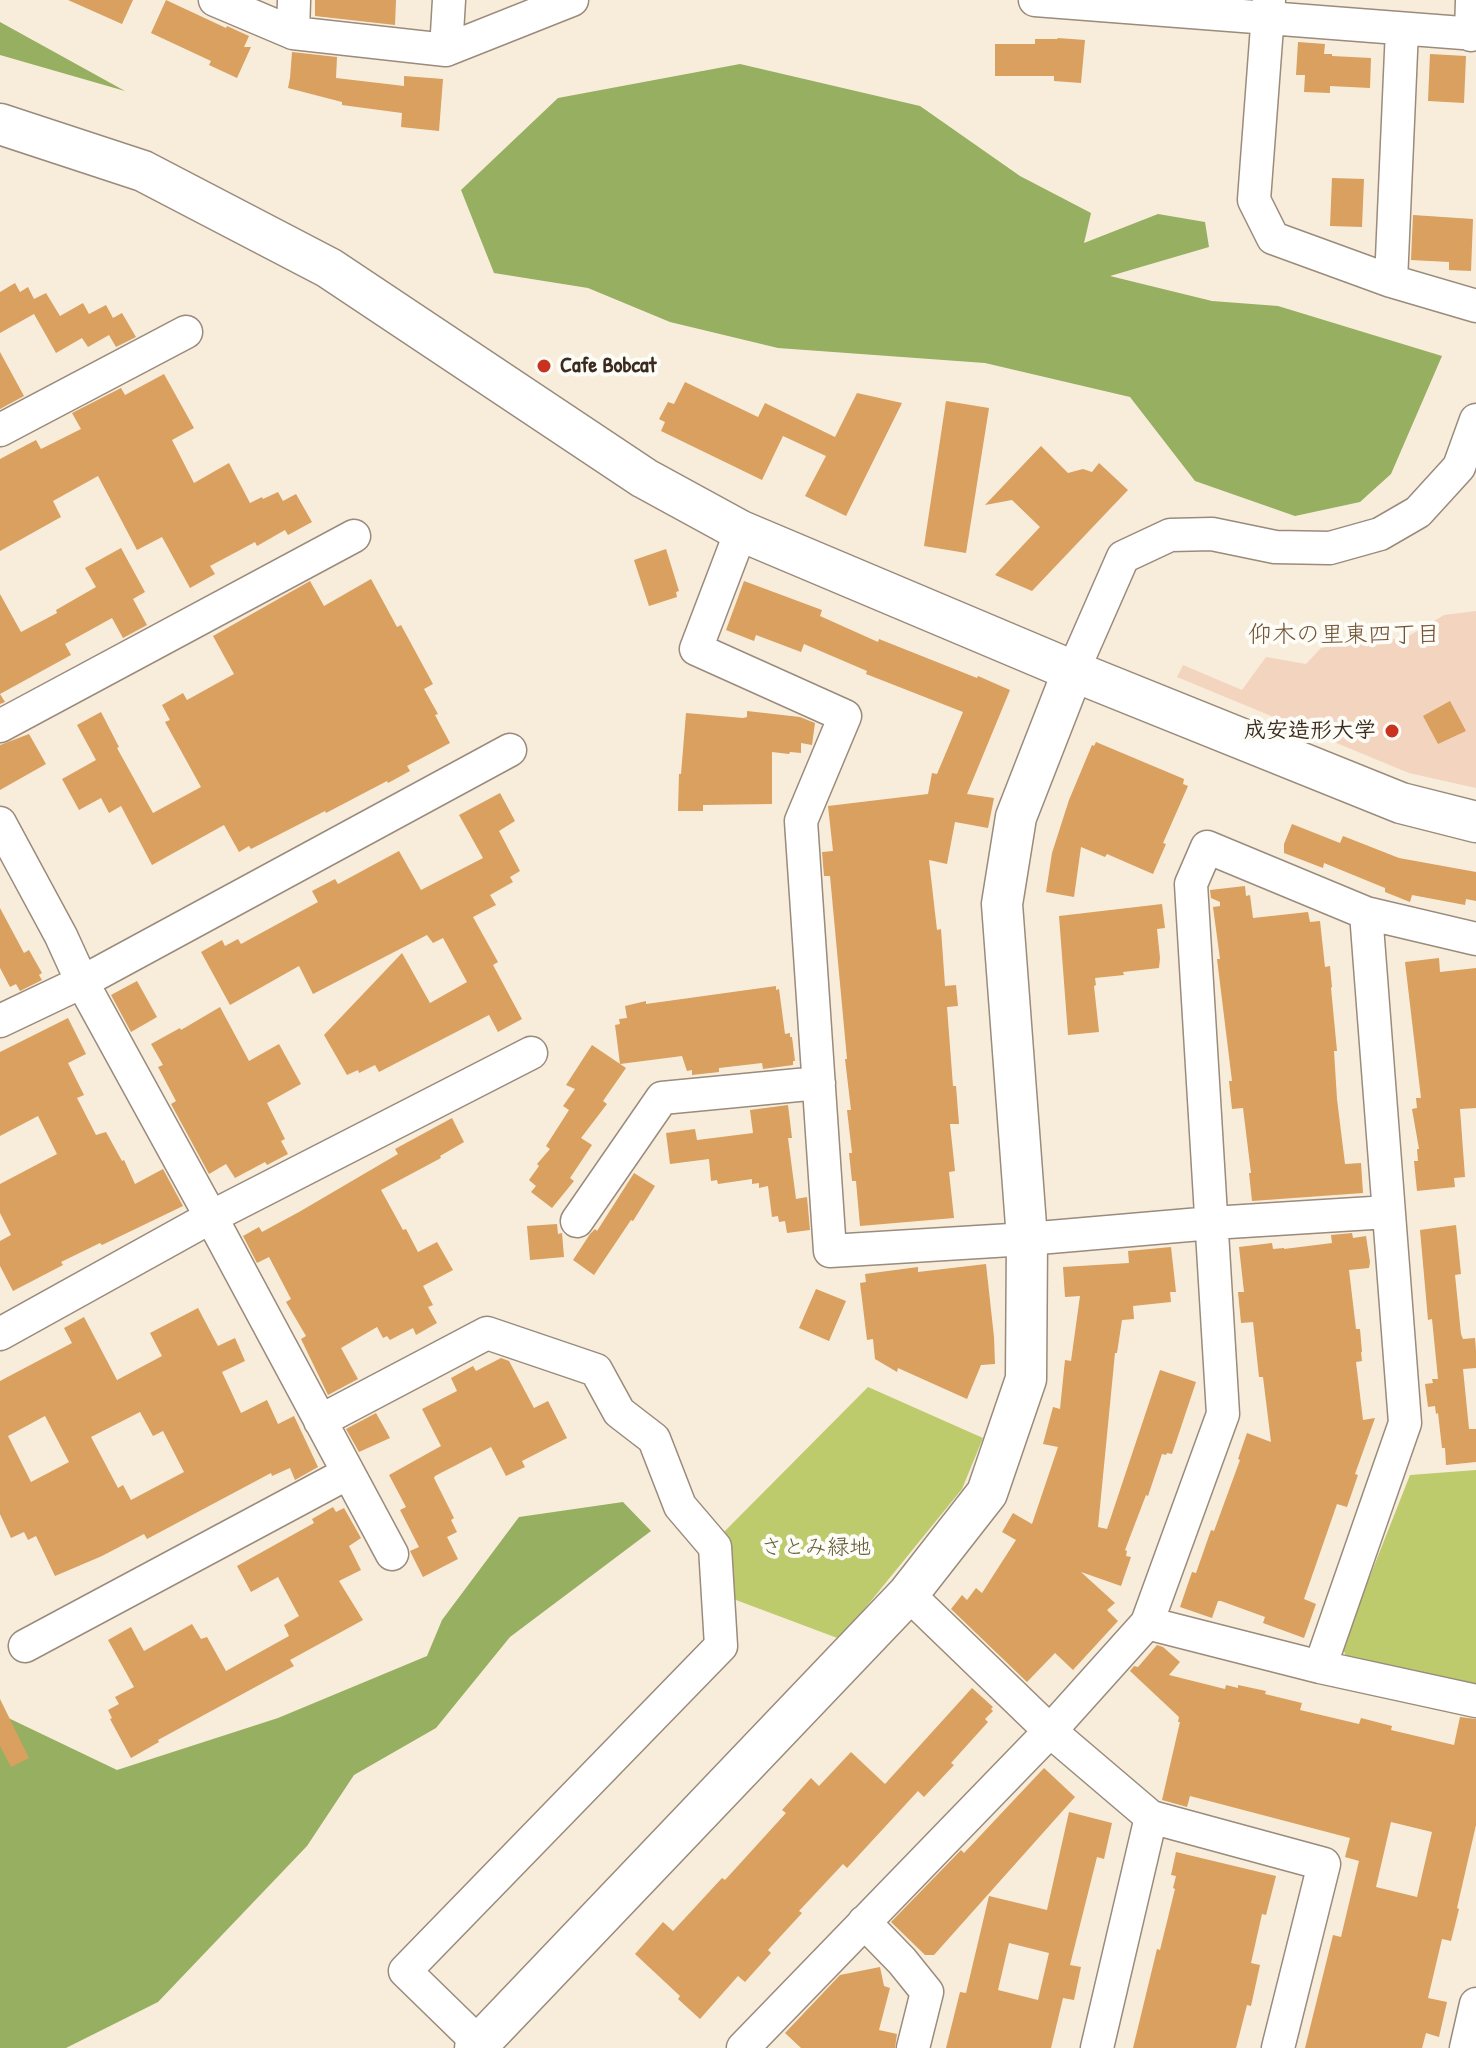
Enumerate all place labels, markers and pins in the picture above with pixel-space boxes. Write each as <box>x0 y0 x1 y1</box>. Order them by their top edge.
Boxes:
place label: Cafe Bobcat <box>560 353 656 379</box>
marker: Cafe Bobcat <box>535 357 553 375</box>
place label: 成安造形大学 <box>1244 718 1376 744</box>
marker: 成安造形大学 <box>1383 722 1401 740</box>

